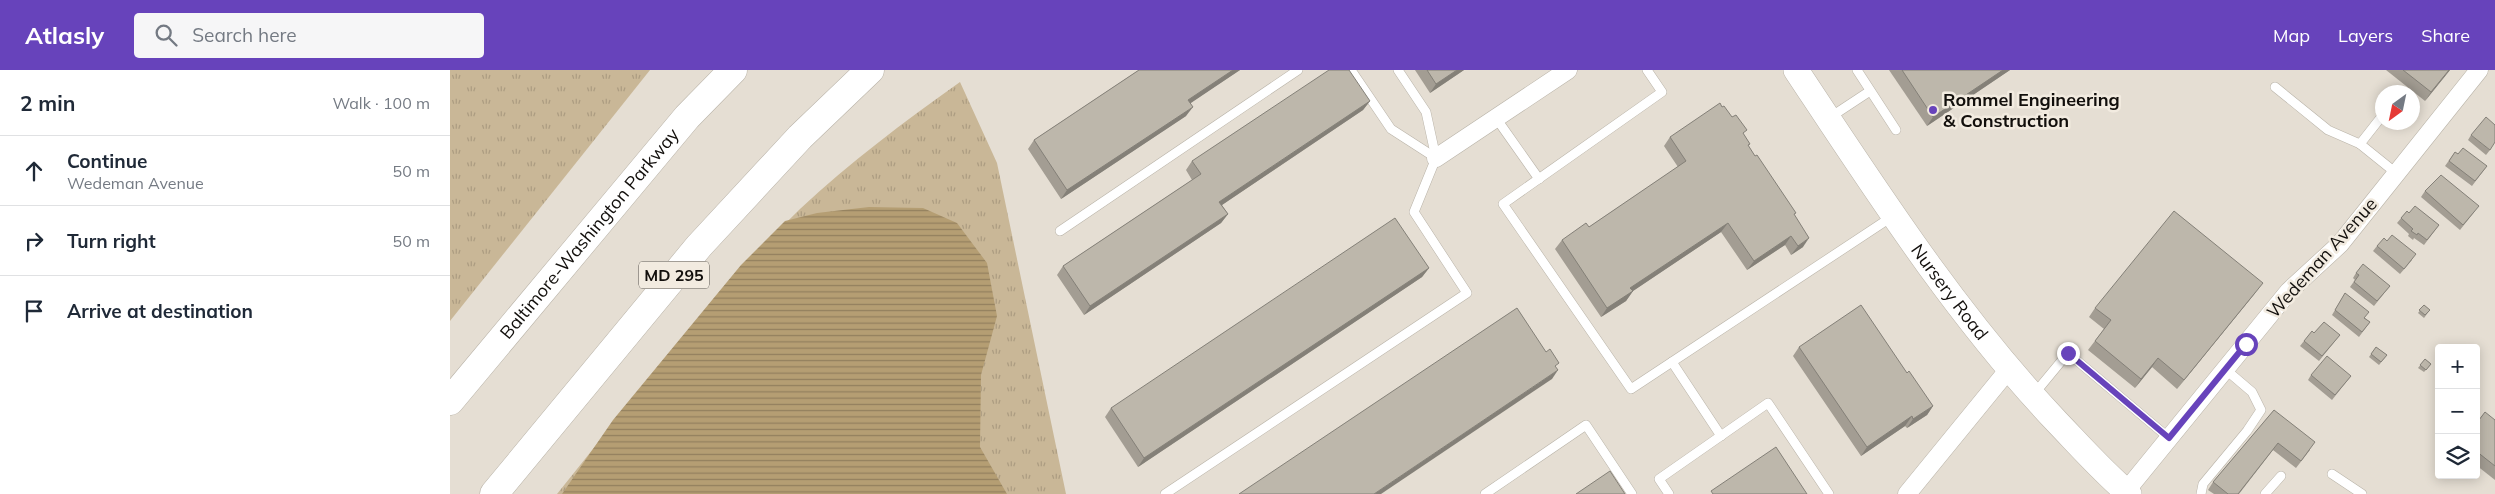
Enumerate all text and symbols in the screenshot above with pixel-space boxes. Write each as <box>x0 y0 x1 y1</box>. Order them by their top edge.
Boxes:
search box <box>134 13 484 58</box>
text: Atlasly <box>25 20 104 50</box>
icon: search <box>152 21 180 49</box>
text: Search here <box>192 23 297 47</box>
text: Map <box>2273 24 2310 47</box>
text: Layers <box>2338 24 2393 47</box>
text: Share <box>2421 24 2470 47</box>
north arrow <box>2375 85 2420 130</box>
place label: Rommel Engineering & Construction <box>1943 88 2120 132</box>
text: 2 min <box>20 90 75 116</box>
text: Walk · 100 m <box>332 93 430 113</box>
marker: Rommel Engineering & Construction <box>1927 104 1939 116</box>
street label: Baltimore-Washington Parkway <box>495 123 684 343</box>
text: Continue <box>67 149 147 173</box>
icon: ahead <box>20 157 48 185</box>
text: 50 m <box>393 161 430 181</box>
text: Wedeman Avenue <box>67 173 204 193</box>
street label: Wedeman Avenue <box>2262 193 2382 323</box>
icon: right <box>20 227 48 255</box>
text: Turn right <box>67 229 156 253</box>
text: 50 m <box>393 231 430 251</box>
street label: Nursery Road <box>1906 239 1993 345</box>
road number: MD 295 <box>639 262 709 288</box>
icon: arrive <box>20 297 48 325</box>
text: Arrive at destination <box>67 299 253 323</box>
route start <box>2235 333 2258 356</box>
route end <box>2057 342 2080 365</box>
map controls <box>2435 344 2480 479</box>
button: + <box>2435 344 2480 389</box>
button: − <box>2435 389 2480 434</box>
button: layers <box>2435 434 2480 479</box>

